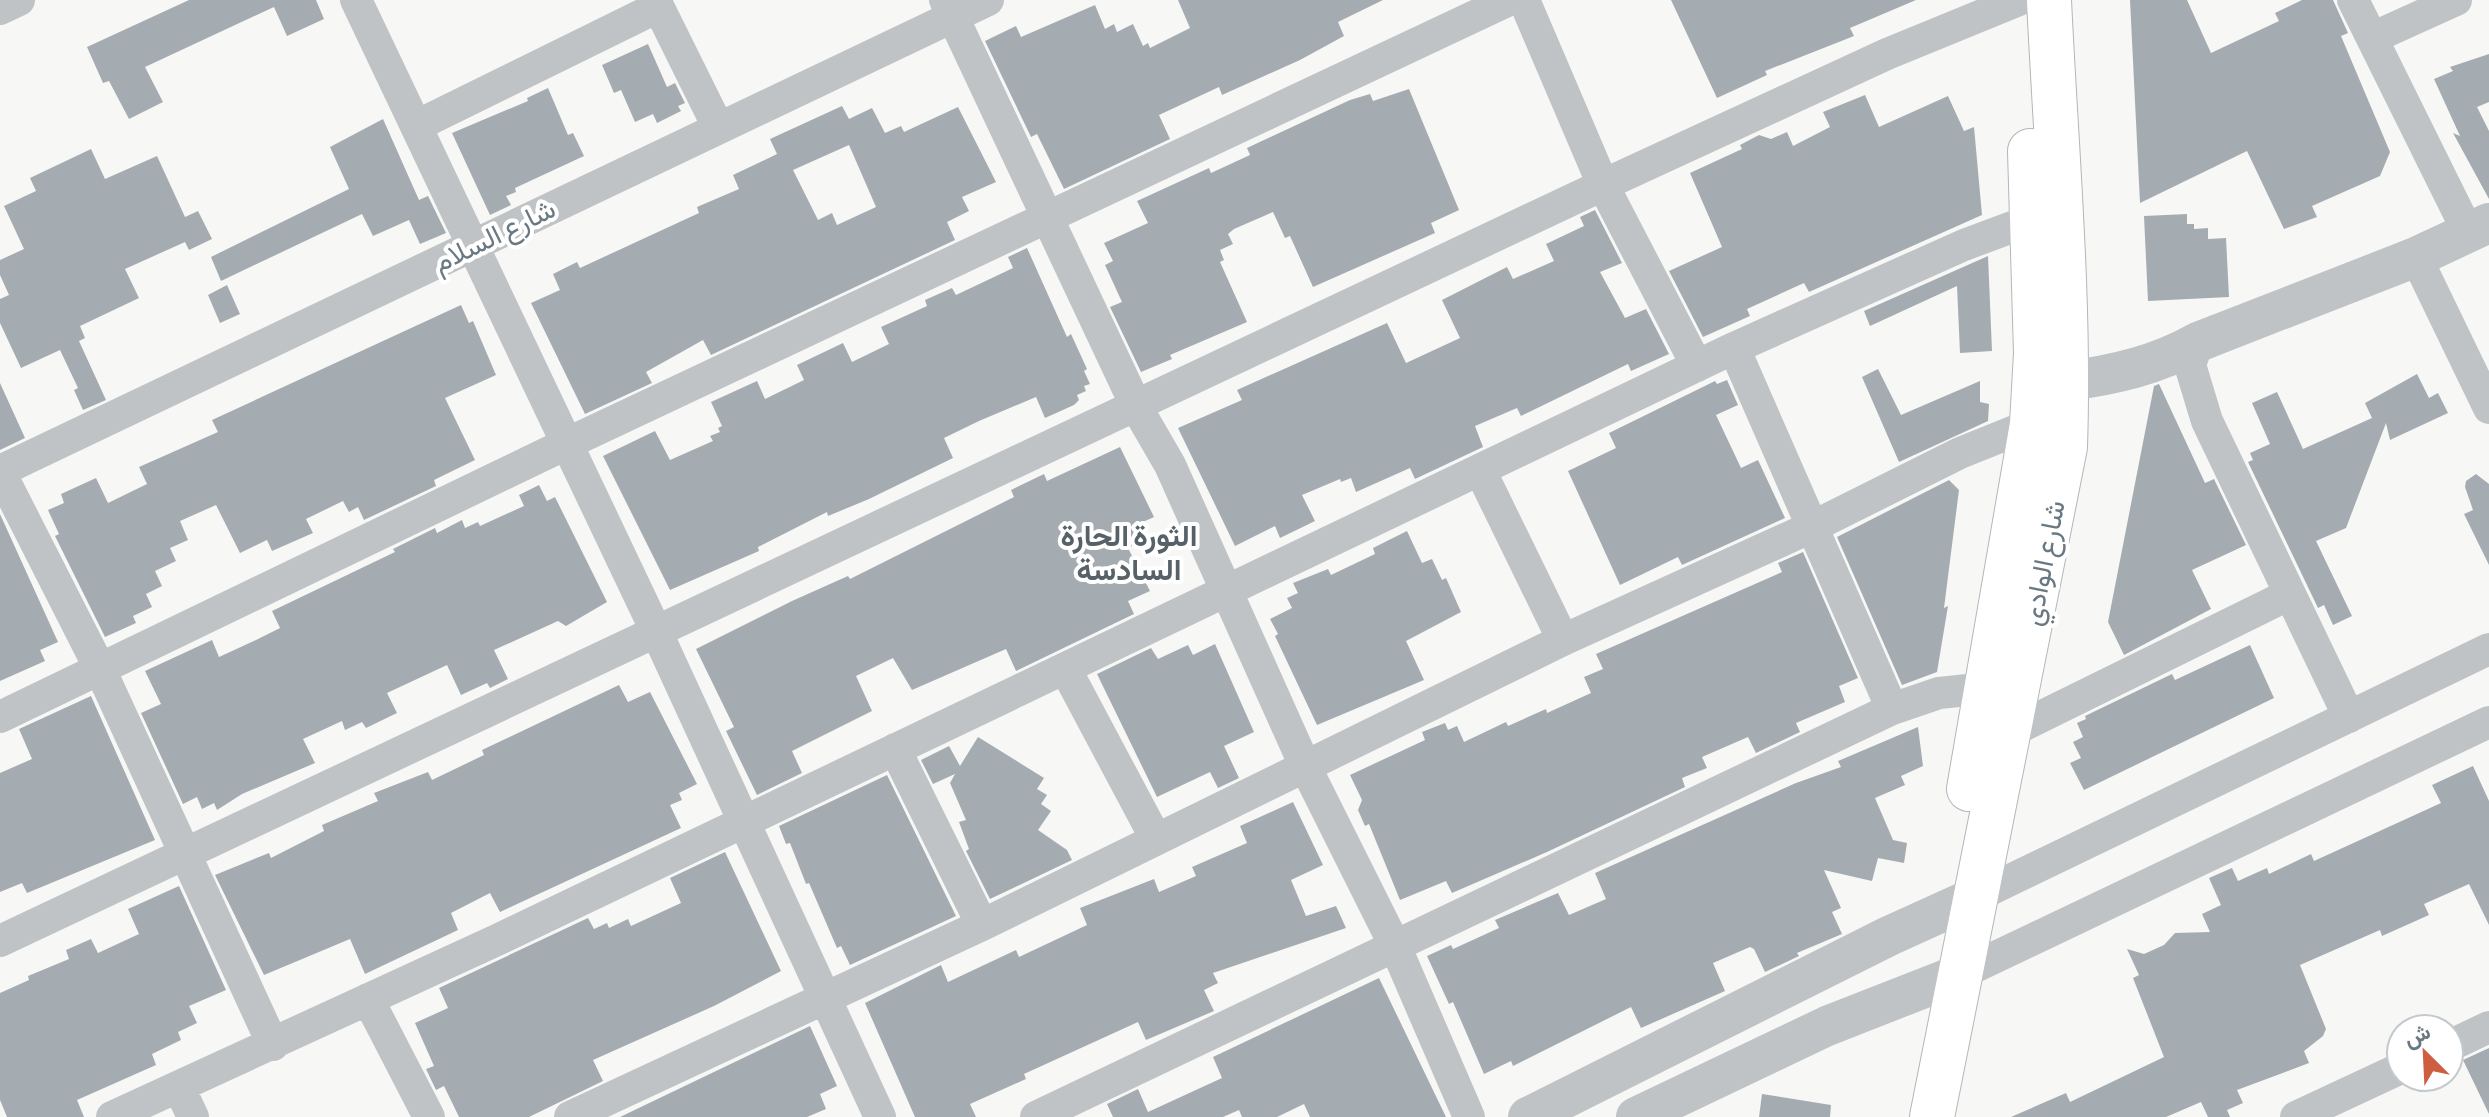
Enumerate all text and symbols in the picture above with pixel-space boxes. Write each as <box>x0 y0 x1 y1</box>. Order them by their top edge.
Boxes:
street label: شارع السلام <box>428 192 562 281</box>
street label: شارع الوادي <box>2015 498 2078 630</box>
district label: الثورة الحارة السادسة <box>1061 518 1197 586</box>
north arrow <box>2385 1013 2465 1093</box>
text: ش <box>2400 1017 2435 1053</box>

